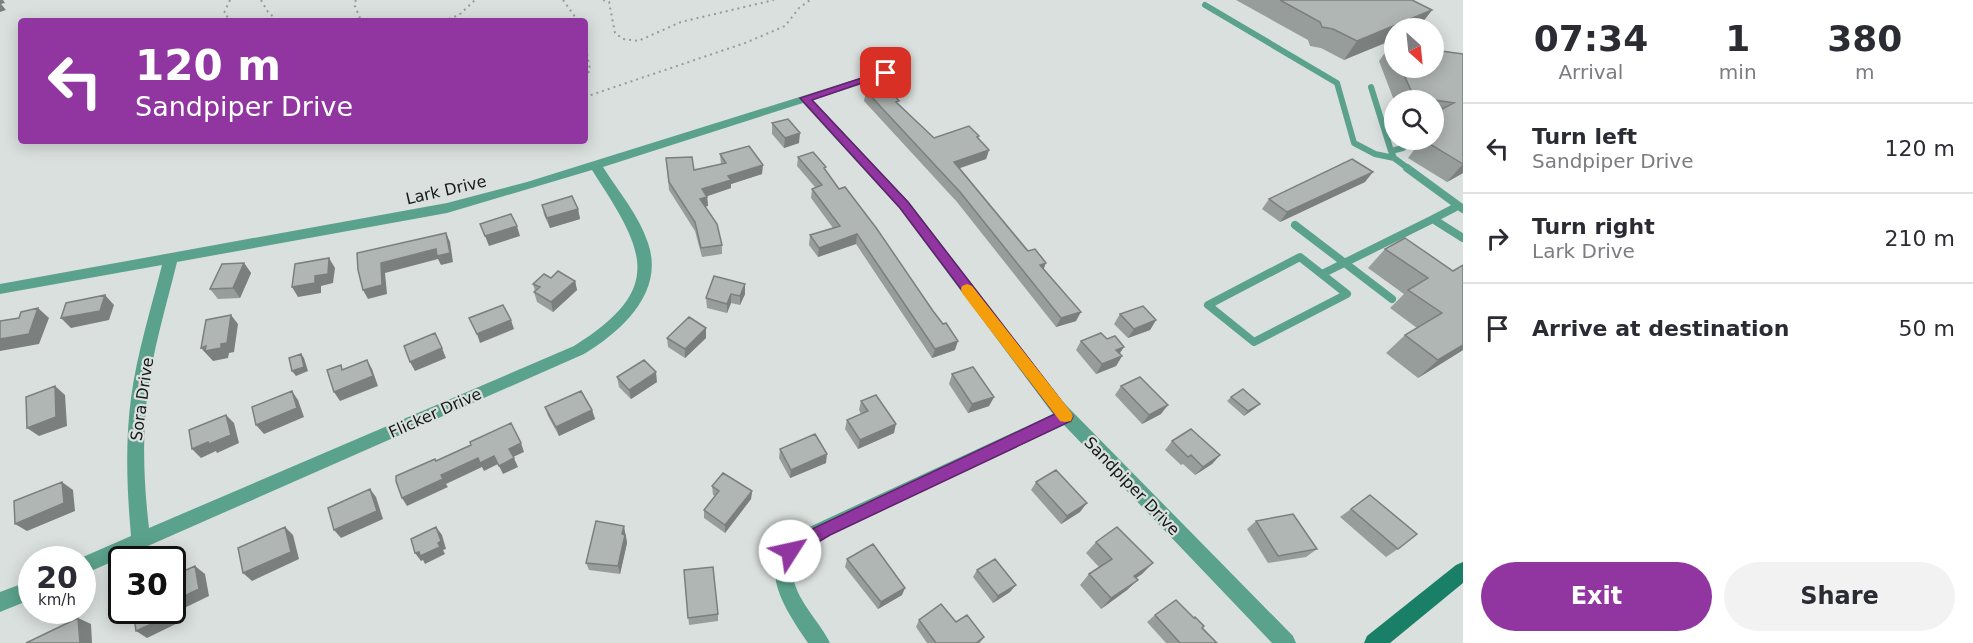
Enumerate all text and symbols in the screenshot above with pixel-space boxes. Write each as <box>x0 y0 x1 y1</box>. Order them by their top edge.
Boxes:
north arrow <box>1384 18 1444 78</box>
map controls <box>1384 18 1444 150</box>
text: 07:34 <box>1534 18 1648 59</box>
text: 1 <box>1725 18 1750 59</box>
text: 380 <box>1827 18 1902 59</box>
text: 120 m <box>135 41 281 90</box>
icon: left <box>36 42 114 120</box>
pin <box>860 47 911 98</box>
icon: arrive <box>869 56 902 89</box>
text: Arrival <box>1558 60 1623 84</box>
text: min <box>1719 60 1757 84</box>
text: m <box>1855 60 1875 84</box>
button: search <box>1384 90 1444 150</box>
text: Sandpiper Drive <box>135 91 353 122</box>
text: Turn left <box>1532 124 1637 149</box>
icon: left <box>1481 132 1514 165</box>
text: 120 m <box>1885 136 1955 161</box>
text: Sandpiper Drive <box>1532 149 1693 173</box>
street label: Lark Drive <box>404 171 488 209</box>
text: Turn right <box>1532 214 1655 239</box>
icon: right <box>1481 222 1514 255</box>
text: 210 m <box>1885 226 1955 251</box>
text: Lark Drive <box>1532 239 1635 263</box>
icon: arrive <box>1481 312 1514 345</box>
text: Arrive at destination <box>1532 316 1789 341</box>
text: 50 m <box>1899 316 1955 341</box>
street label: Sora Drive <box>127 356 157 442</box>
street label: Flicker Drive <box>386 384 484 442</box>
street label: Sandpiper Drive <box>1080 433 1184 539</box>
position arrow <box>758 519 822 583</box>
speed limit sign: 30 <box>108 546 186 624</box>
text: 20 <box>36 560 78 595</box>
button: Exit <box>1481 562 1712 631</box>
button: Share <box>1724 562 1955 631</box>
text: km/h <box>38 591 76 609</box>

